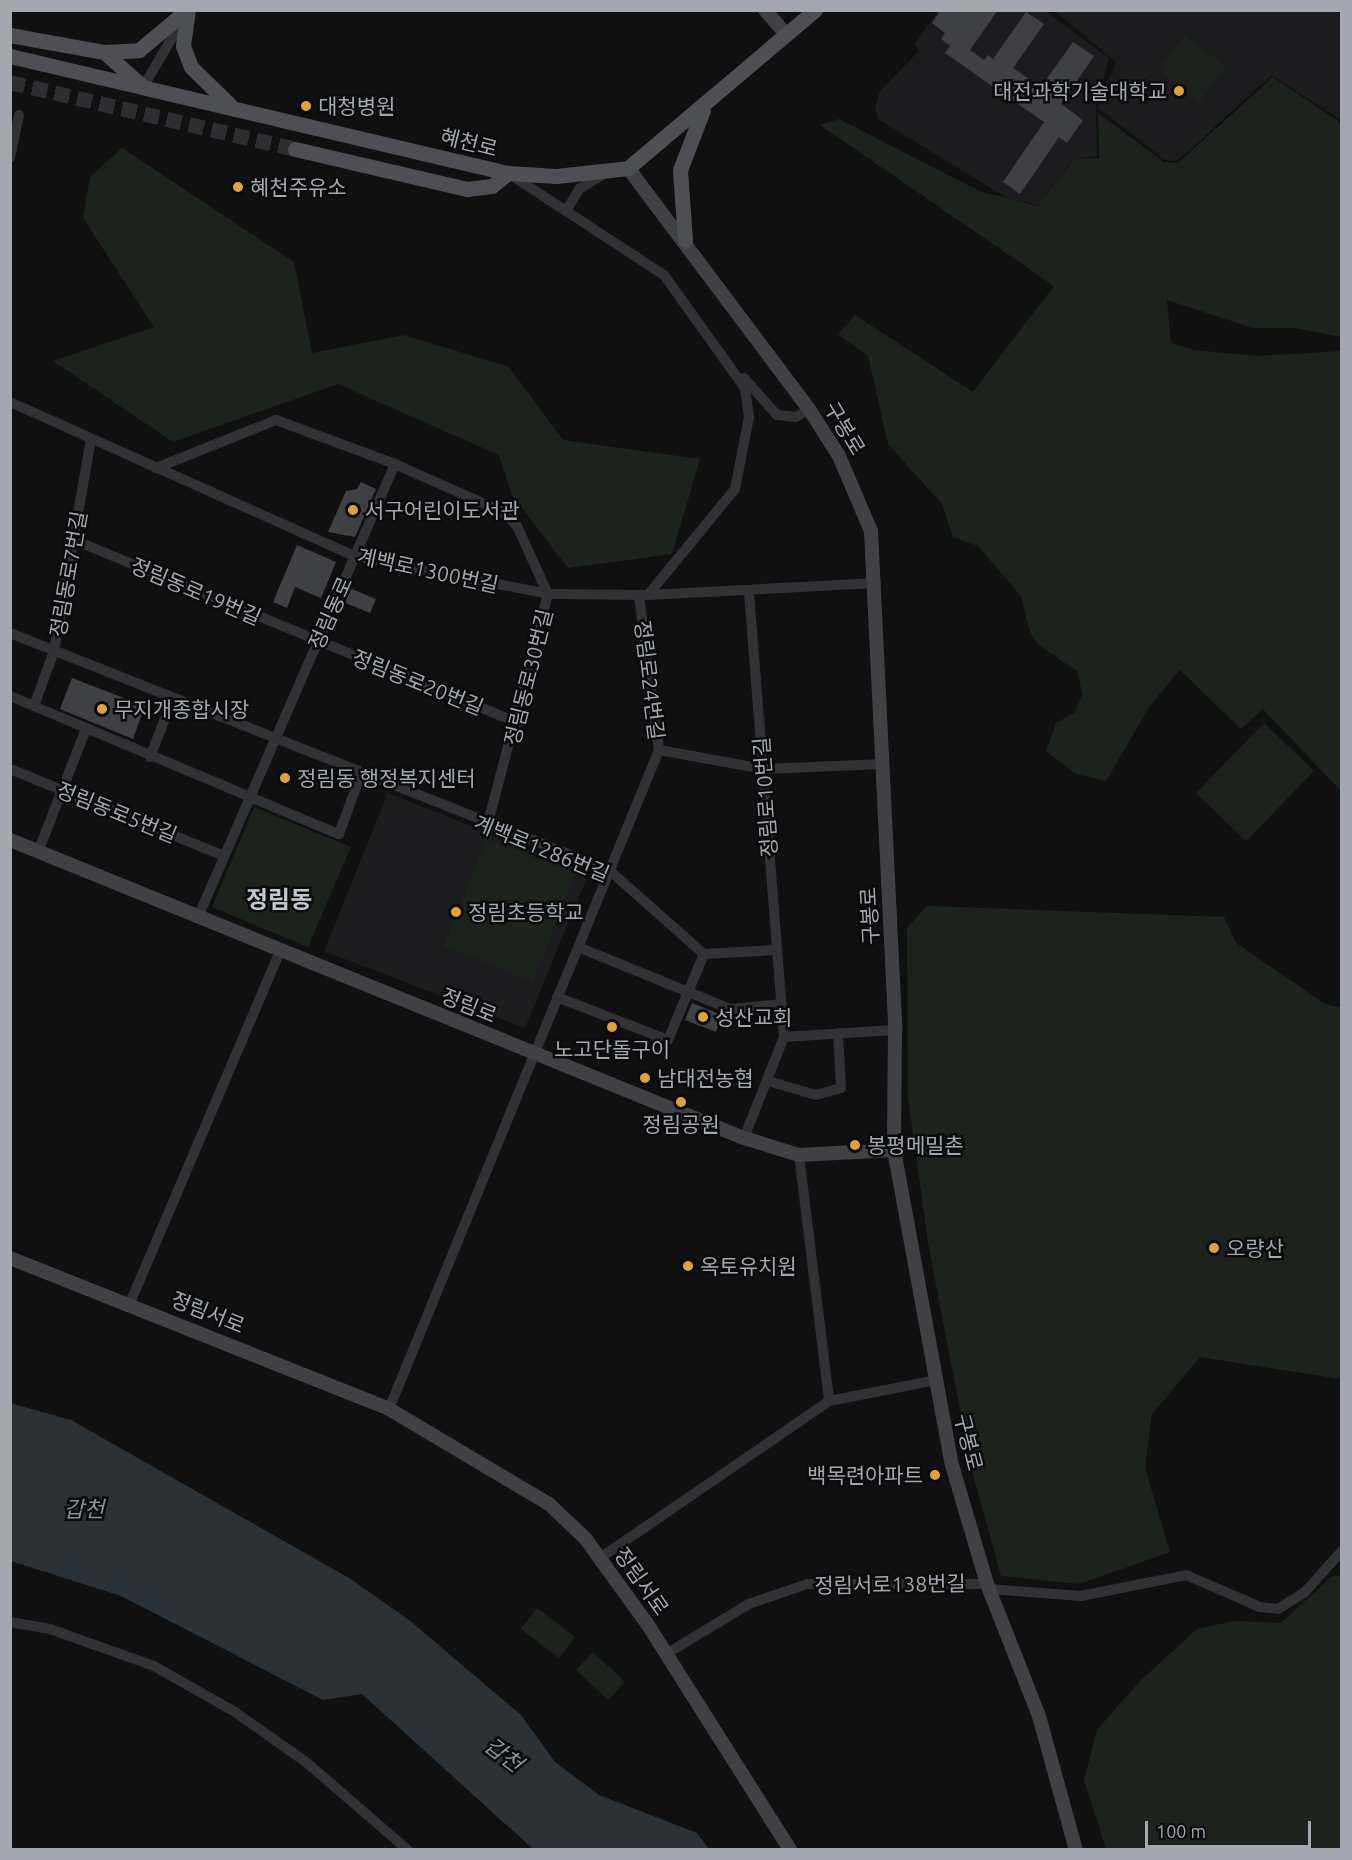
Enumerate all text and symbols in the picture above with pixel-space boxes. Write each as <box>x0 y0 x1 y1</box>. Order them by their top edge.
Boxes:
place label: 대전과학기술대학교 <box>993 78 1167 104</box>
marker: 대전과학기술대학교 <box>1172 84 1186 98</box>
place label: 대청병원 <box>318 93 395 119</box>
marker: 대청병원 <box>299 99 313 113</box>
street label: 혜천로 <box>438 123 500 161</box>
place label: 혜천주유소 <box>250 174 347 200</box>
marker: 혜천주유소 <box>231 180 245 194</box>
street label: 구봉로 <box>819 397 871 459</box>
place label: 서구어린이도서관 <box>365 497 520 523</box>
marker: 서구어린이도서관 <box>346 503 360 517</box>
street label: 정림동로7번길 <box>44 509 92 639</box>
street label: 계백로1300번길 <box>355 543 501 597</box>
street label: 정림동로19번길 <box>127 552 265 630</box>
street label: 정림동로 <box>303 573 357 653</box>
street label: 정림동로30번길 <box>499 606 557 748</box>
street label: 정림로24번길 <box>630 619 670 741</box>
street label: 정림동로20번길 <box>349 644 487 720</box>
place label: 무지개종합시장 <box>114 696 249 722</box>
marker: 무지개종합시장 <box>95 702 109 716</box>
street label: 정림로10번길 <box>748 736 782 858</box>
place label: 정림동 행정복지센터 <box>297 765 476 791</box>
marker: 정림동 행정복지센터 <box>278 771 292 785</box>
street label: 정림동로5번길 <box>53 776 181 848</box>
street label: 계백로1286번길 <box>471 809 613 887</box>
district label: 정림동 <box>246 886 312 914</box>
street label: 구봉로 <box>855 886 883 946</box>
place label: 정림초등학교 <box>468 899 584 925</box>
marker: 정림초등학교 <box>449 905 463 919</box>
street label: 정림로 <box>437 982 501 1028</box>
place label: 성산교회 <box>715 1004 792 1030</box>
marker: 성산교회 <box>696 1010 710 1024</box>
marker: 노고단돌구이 <box>605 1020 619 1034</box>
place label: 노고단돌구이 <box>554 1036 670 1062</box>
place label: 남대전농협 <box>657 1065 754 1091</box>
marker: 남대전농협 <box>638 1071 652 1085</box>
marker: 정림공원 <box>674 1095 688 1109</box>
place label: 정림공원 <box>642 1111 720 1137</box>
place label: 봉평메밀촌 <box>867 1132 964 1158</box>
marker: 봉평메밀촌 <box>848 1138 862 1152</box>
place label: 오량산 <box>1226 1235 1284 1261</box>
marker: 오량산 <box>1207 1241 1221 1255</box>
place label: 옥토유치원 <box>700 1253 797 1279</box>
marker: 옥토유치원 <box>681 1259 695 1273</box>
street label: 정림서로 <box>167 1286 249 1338</box>
street label: 구봉로 <box>950 1411 988 1473</box>
place label: 백목련아파트 <box>807 1462 923 1488</box>
marker: 백목련아파트 <box>928 1468 942 1482</box>
water label: 갑천 <box>64 1496 104 1522</box>
street label: 정림서로 <box>610 1542 674 1620</box>
street label: 정림서로138번길 <box>814 1570 966 1598</box>
water label: 갑천 <box>480 1731 528 1777</box>
scale bar <box>1148 1809 1314 1847</box>
text: 100 m <box>1156 1821 1206 1841</box>

